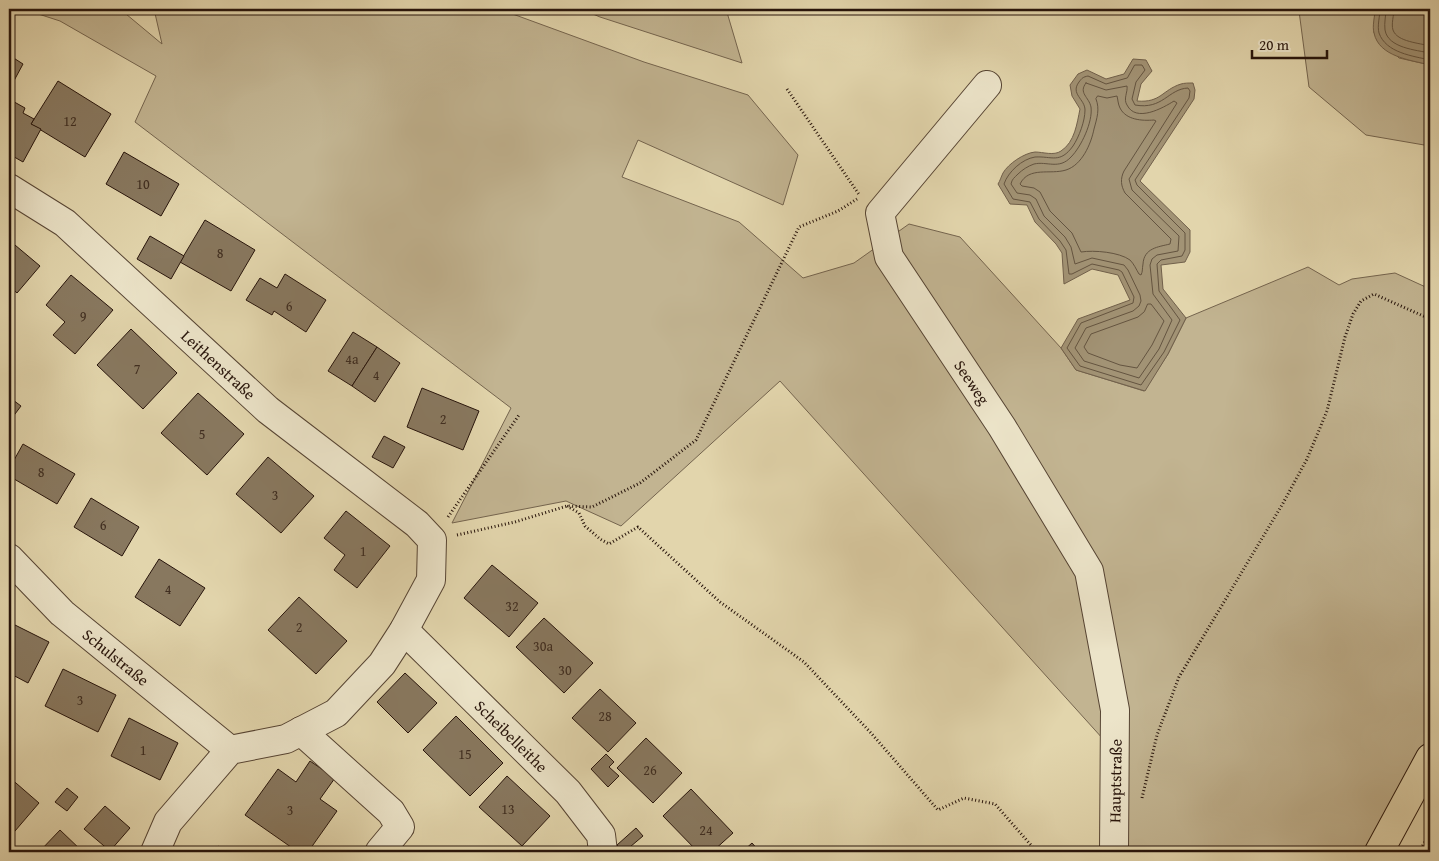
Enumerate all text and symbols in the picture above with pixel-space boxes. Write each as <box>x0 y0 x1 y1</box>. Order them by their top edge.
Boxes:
scale bar <box>1252 28 1326 60</box>
text: 20 m <box>1259 34 1290 55</box>
house number: 12 <box>63 111 77 131</box>
house number: 10 <box>136 174 150 194</box>
house number: 8 <box>217 243 224 263</box>
house number: 6 <box>286 296 293 316</box>
house number: 9 <box>80 306 87 326</box>
street label: Leithenstraße <box>176 324 261 405</box>
house number: 4a <box>345 349 359 369</box>
street label: Seeweg <box>949 355 996 409</box>
house number: 7 <box>134 359 141 379</box>
house number: 4 <box>373 365 380 385</box>
house number: 2 <box>440 409 446 429</box>
house number: 5 <box>199 424 205 444</box>
house number: 8 <box>38 462 45 482</box>
house number: 3 <box>272 485 278 505</box>
house number: 6 <box>100 515 107 535</box>
house number: 1 <box>360 541 366 561</box>
house number: 4 <box>165 579 172 599</box>
house number: 32 <box>505 596 519 616</box>
house number: 2 <box>296 617 302 637</box>
street label: Schulstraße <box>77 623 154 691</box>
house number: 30a <box>533 636 553 656</box>
house number: 30 <box>558 660 572 680</box>
house number: 3 <box>77 690 83 710</box>
street label: Scheibelleithe <box>469 694 554 778</box>
house number: 28 <box>598 706 612 726</box>
street label: Hauptstraße <box>1102 739 1128 823</box>
house number: 1 <box>140 740 146 760</box>
house number: 15 <box>458 744 472 764</box>
house number: 26 <box>643 760 657 780</box>
house number: 13 <box>501 799 515 819</box>
house number: 3 <box>287 800 293 820</box>
house number: 24 <box>699 820 713 840</box>

